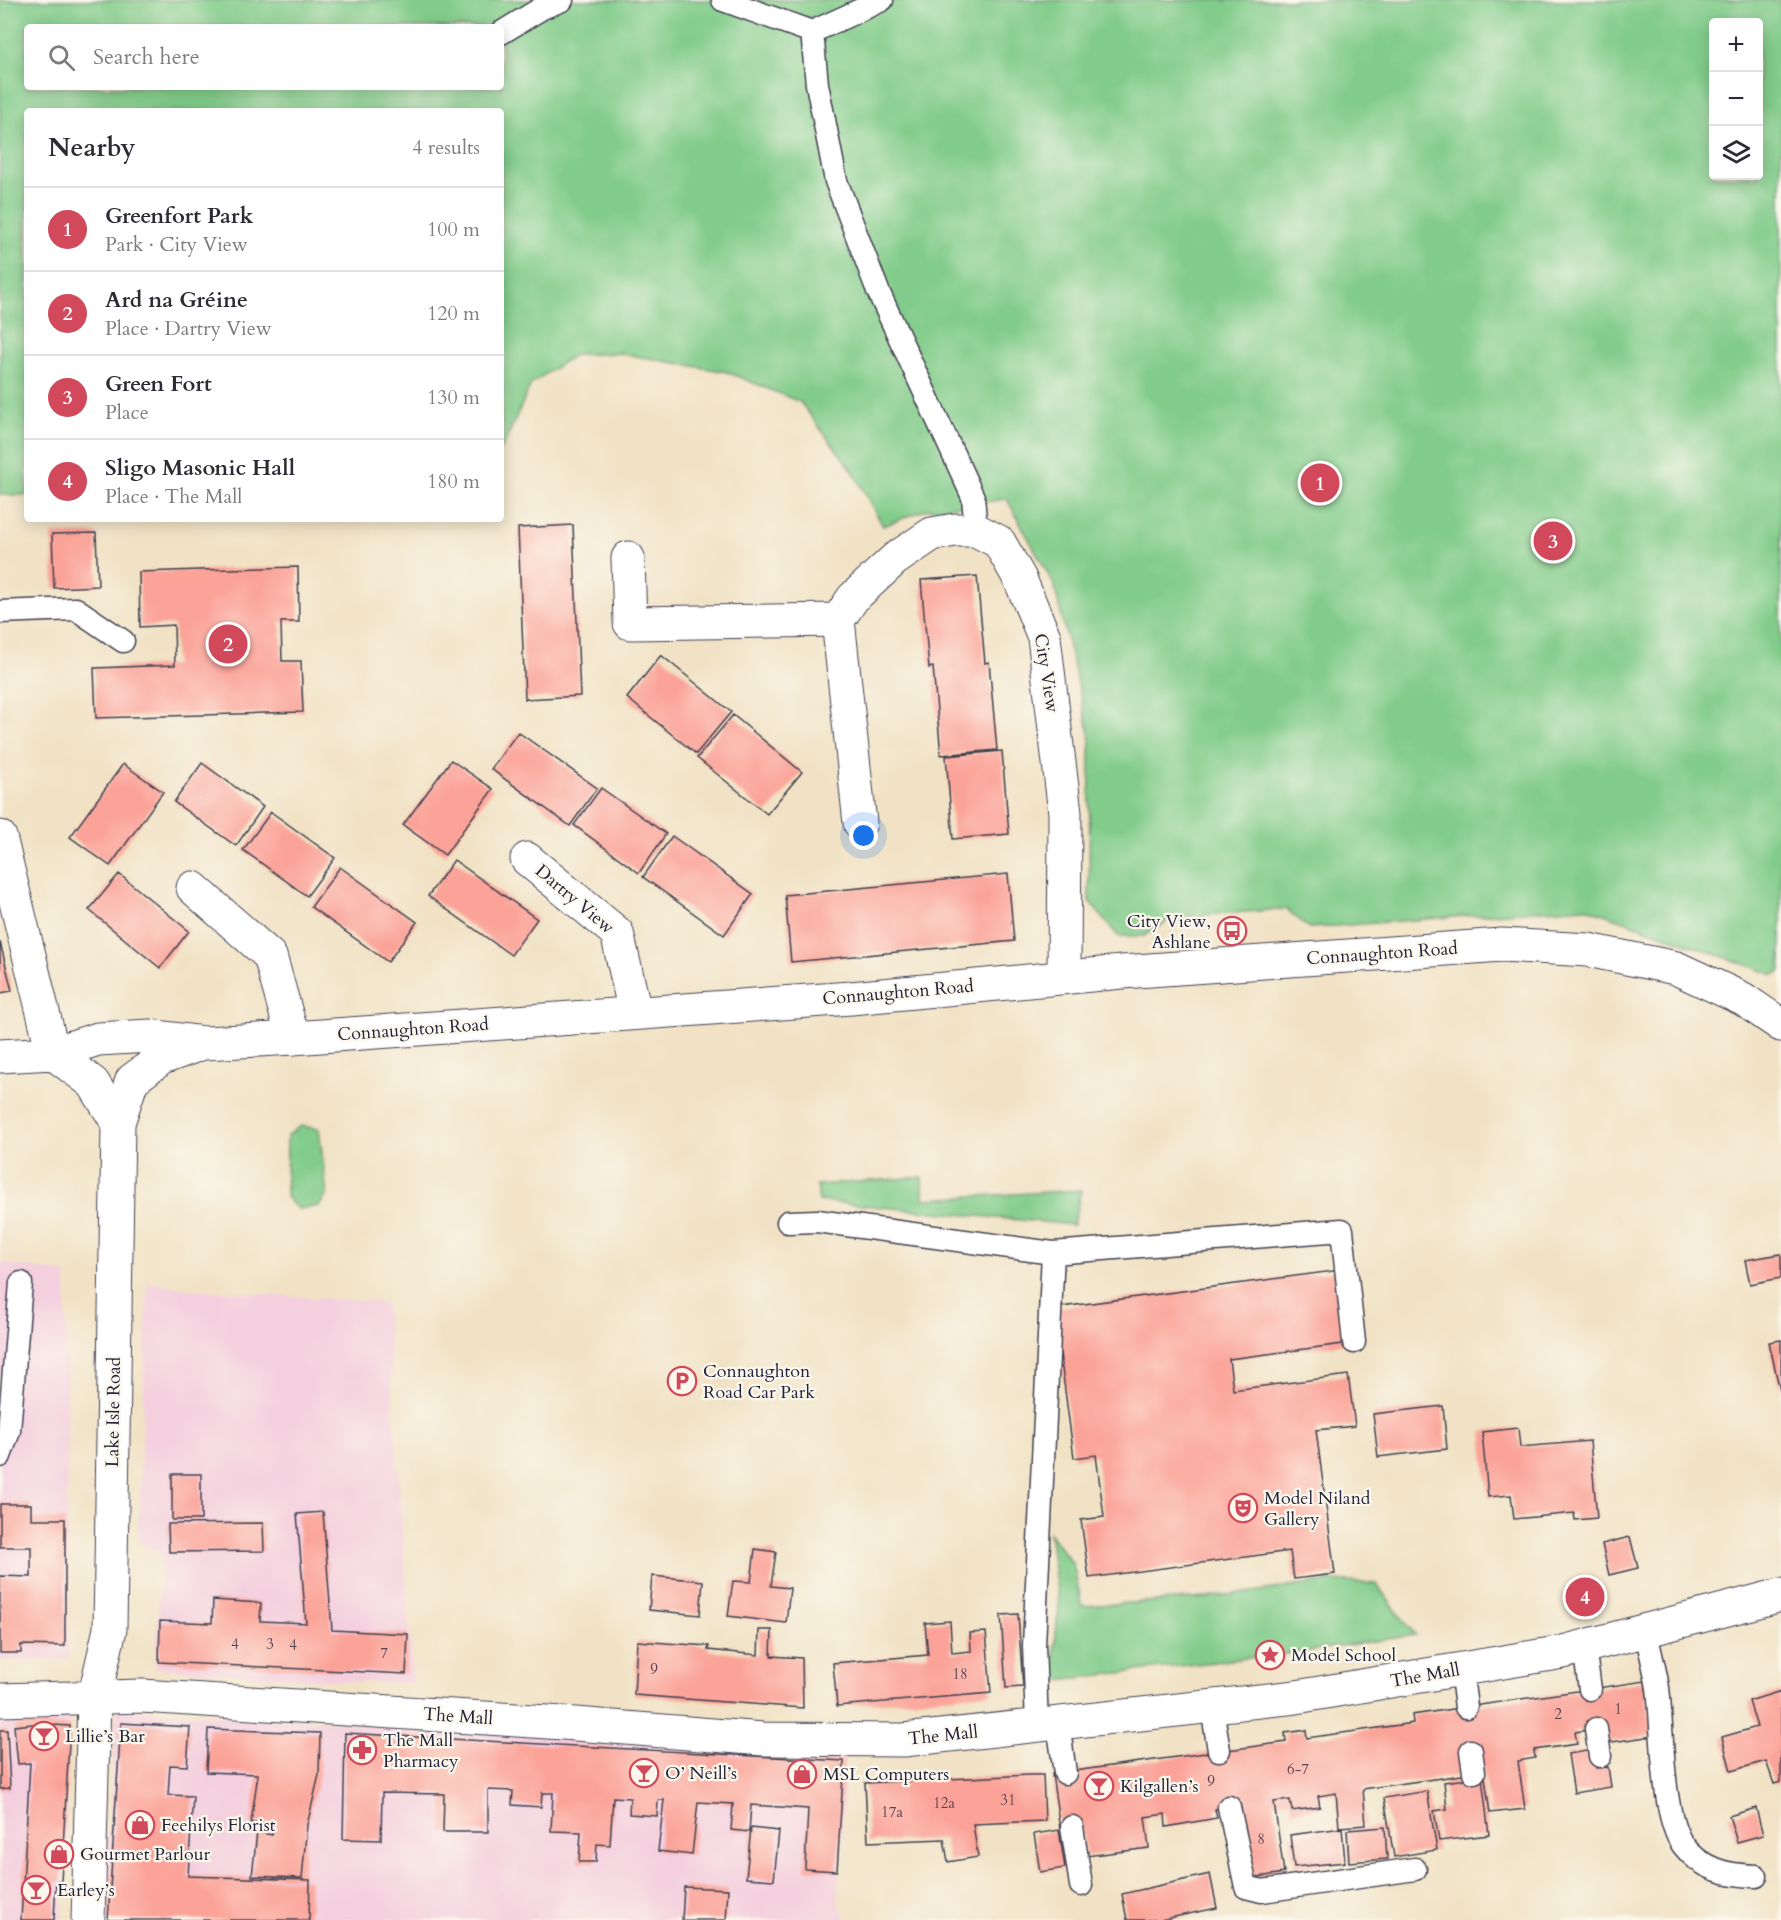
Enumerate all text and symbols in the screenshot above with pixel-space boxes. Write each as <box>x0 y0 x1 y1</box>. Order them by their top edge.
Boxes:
map controls <box>1709 18 1763 180</box>
button: + <box>1709 18 1763 72</box>
search box <box>24 24 504 90</box>
icon: search <box>45 41 78 74</box>
text: Search here <box>93 42 200 72</box>
button: − <box>1709 72 1763 126</box>
button: layers <box>1709 126 1763 180</box>
text: Nearby <box>48 130 136 165</box>
text: 4 results <box>412 134 480 161</box>
text: Greenfort Park <box>105 201 253 231</box>
text: 1 <box>62 216 73 243</box>
text: 100 m <box>427 216 480 243</box>
text: Park · City View <box>105 231 248 258</box>
text: Ard na Gréine <box>105 285 248 315</box>
text: 2 <box>62 300 73 327</box>
text: 120 m <box>427 300 480 327</box>
text: Place · Dartry View <box>105 315 272 342</box>
text: Green Fort <box>105 369 212 399</box>
text: 3 <box>62 384 73 411</box>
text: 130 m <box>427 384 480 411</box>
text: Place <box>105 399 149 426</box>
text: Sligo Masonic Hall <box>105 453 295 483</box>
pin: 1 <box>1300 460 1340 506</box>
text: 4 <box>62 468 73 495</box>
text: 180 m <box>427 468 480 495</box>
text: Place · The Mall <box>105 483 242 510</box>
pin: 3 <box>1534 518 1572 564</box>
pin: 2 <box>208 622 248 666</box>
street label: City View <box>1028 632 1065 715</box>
your location <box>849 821 878 850</box>
street label: Dartry View <box>530 859 620 940</box>
place label: City View, Ashlane <box>1127 909 1211 955</box>
bus stop icon: City View, Ashlane <box>1216 915 1248 947</box>
street label: Connaughton Road <box>1306 936 1459 971</box>
street label: Connaughton Road <box>821 973 975 1012</box>
street label: Connaughton Road <box>337 1012 490 1047</box>
street label: Lake Isle Road <box>100 1356 127 1468</box>
place label: Connaughton Road Car Park <box>703 1359 815 1405</box>
parking icon: Connaughton Road Car Park <box>666 1365 698 1397</box>
place label: Model Niland Gallery <box>1264 1486 1371 1532</box>
theatre icon: Model Niland Gallery <box>1227 1492 1259 1524</box>
pin: 4 <box>1566 1574 1604 1620</box>
house number: 4 <box>231 1634 239 1654</box>
house number: 3 <box>266 1634 274 1654</box>
house number: 4 <box>289 1635 297 1655</box>
place icon: Model School <box>1254 1639 1286 1671</box>
house number: 7 <box>380 1643 388 1663</box>
place label: Model School <box>1291 1643 1396 1668</box>
street label: The Mall <box>1388 1657 1462 1694</box>
house number: 9 <box>650 1659 658 1679</box>
house number: 18 <box>952 1664 968 1684</box>
house number: 1 <box>1614 1699 1622 1719</box>
street label: The Mall <box>422 1702 494 1731</box>
house number: 2 <box>1554 1704 1562 1724</box>
street label: The Mall <box>907 1719 980 1752</box>
bar icon: Lillie’s Bar <box>28 1720 60 1752</box>
place label: Lillie’s Bar <box>65 1724 145 1749</box>
place label: The Mall Pharmacy <box>383 1728 459 1774</box>
pharmacy icon: The Mall Pharmacy <box>346 1734 378 1766</box>
bar icon: O’ Neill’s <box>628 1757 660 1789</box>
shop icon: MSL Computers <box>786 1758 818 1790</box>
house number: 6-7 <box>1287 1759 1309 1779</box>
place label: O’ Neill’s <box>665 1761 737 1786</box>
place label: MSL Computers <box>823 1762 949 1787</box>
bar icon: Kilgallen’s <box>1083 1770 1115 1802</box>
house number: 9 <box>1207 1771 1215 1791</box>
place label: Kilgallen’s <box>1120 1774 1198 1799</box>
house number: 31 <box>1000 1790 1016 1810</box>
house number: 12a <box>933 1793 955 1813</box>
house number: 17a <box>881 1802 903 1822</box>
shop icon: Feehilys Florist <box>124 1809 156 1841</box>
place label: Feehilys Florist <box>161 1813 276 1838</box>
house number: 8 <box>1257 1829 1265 1849</box>
shop icon: Gourmet Parlour <box>43 1838 75 1870</box>
place label: Gourmet Parlour <box>80 1842 211 1867</box>
bar icon: Earley’s <box>20 1874 52 1906</box>
place label: Earley’s <box>57 1878 115 1903</box>

